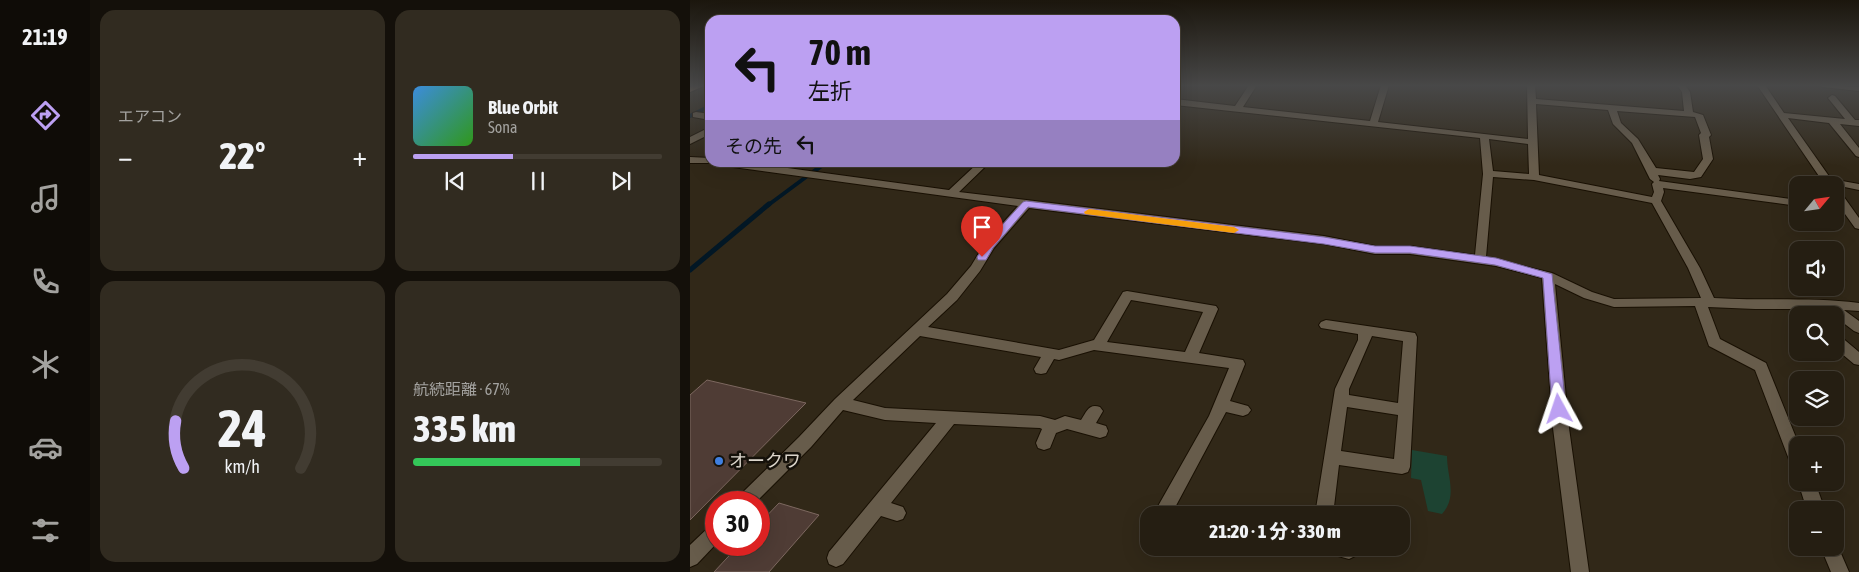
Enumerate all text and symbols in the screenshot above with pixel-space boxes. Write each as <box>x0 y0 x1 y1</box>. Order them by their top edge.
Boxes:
text: 21:19 <box>22 24 68 50</box>
text: 70 m <box>808 32 871 72</box>
icon: left <box>725 35 790 100</box>
text: 左折 <box>808 78 852 104</box>
text: Blue Orbit <box>488 96 558 118</box>
icon: directions <box>28 98 63 133</box>
text: エアコン <box>118 107 182 125</box>
text: Sona <box>488 118 517 136</box>
icon: left <box>792 130 820 158</box>
text: 22° <box>219 134 266 177</box>
text: その先 <box>725 135 782 157</box>
text: − <box>118 140 133 172</box>
text: + <box>352 140 367 172</box>
icon: previous <box>441 167 469 195</box>
icon: pause <box>524 167 552 195</box>
icon: next <box>607 167 635 195</box>
north arrow <box>1789 176 1844 231</box>
map controls <box>1789 176 1844 556</box>
icon: music <box>28 181 63 216</box>
pin <box>961 206 1003 257</box>
icon: arrive <box>968 213 996 241</box>
button: sound <box>1789 241 1844 296</box>
icon: phone <box>28 264 63 299</box>
button: search <box>1789 306 1844 361</box>
icon: climate <box>28 347 63 382</box>
button: layers <box>1789 371 1844 426</box>
text: 航続距離 · 67% <box>413 380 510 398</box>
position arrow <box>1532 382 1584 434</box>
text: 24 <box>218 398 267 458</box>
text: 335 km <box>413 407 516 450</box>
icon: car <box>28 430 63 465</box>
button: + <box>1789 436 1844 491</box>
place label: オークワ <box>729 450 801 471</box>
marker: オークワ <box>713 455 725 467</box>
text: km/h <box>225 456 260 477</box>
speed limit sign: 30 <box>705 491 770 556</box>
button: − <box>1789 501 1844 556</box>
icon: filters <box>28 513 63 548</box>
text: 21:20 · 1 分 · 330 m <box>1209 520 1341 542</box>

